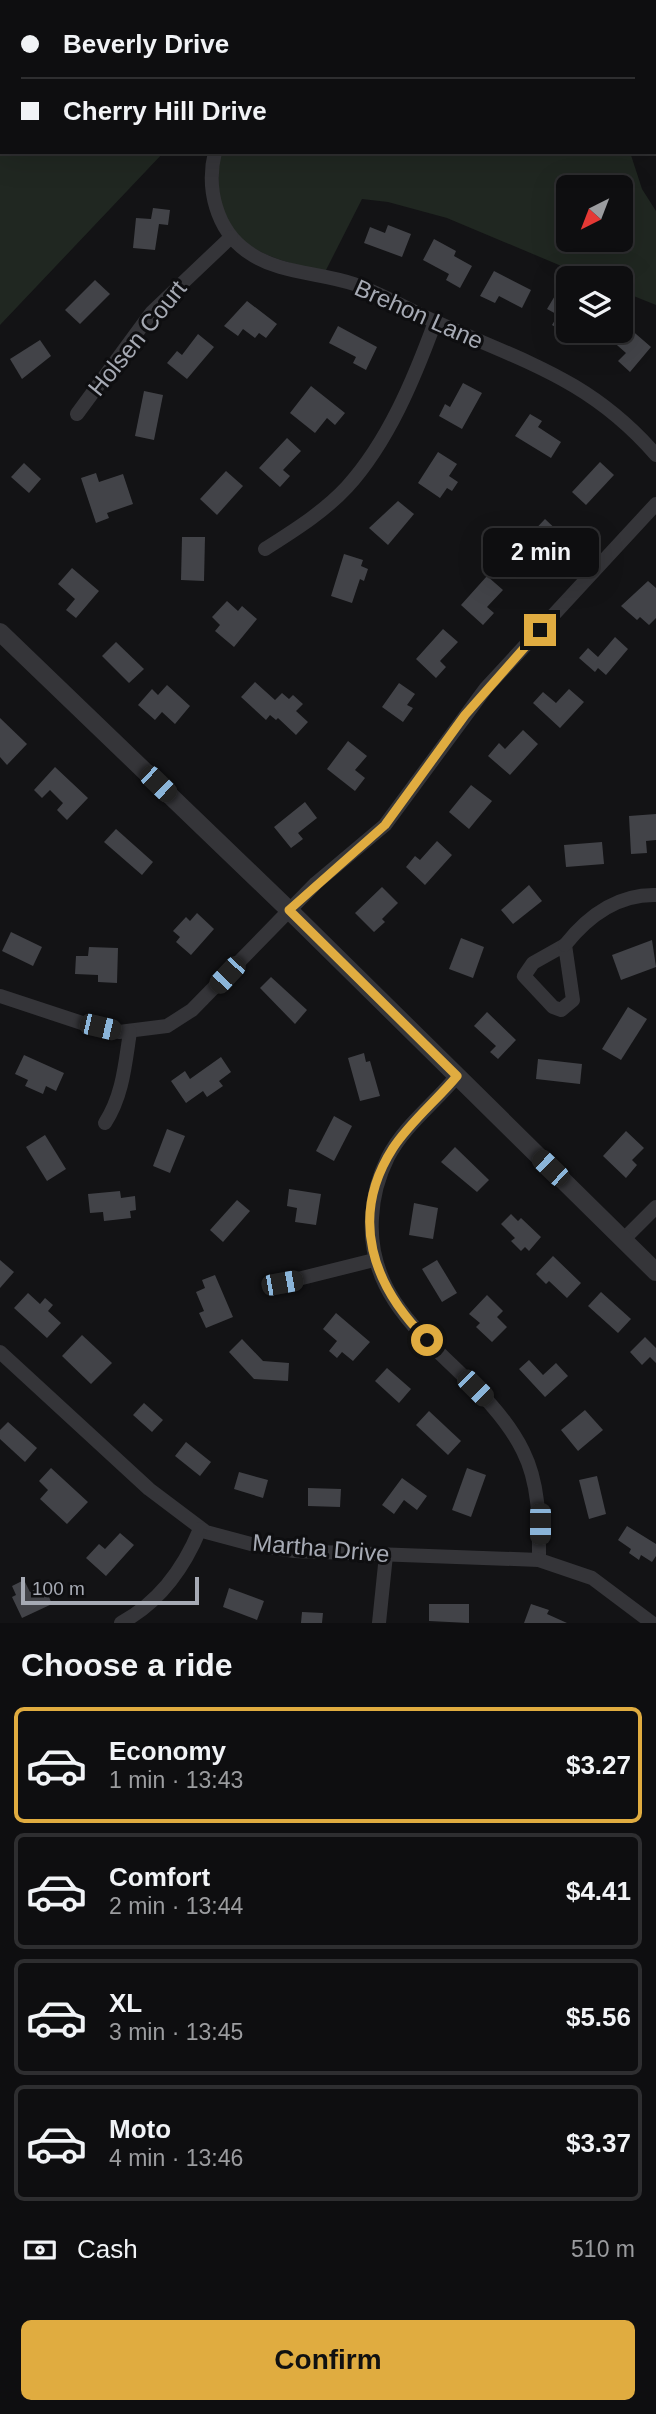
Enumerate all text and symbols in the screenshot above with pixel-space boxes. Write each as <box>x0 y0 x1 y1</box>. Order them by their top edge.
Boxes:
text: Beverly Drive <box>63 29 229 59</box>
text: Cherry Hill Drive <box>63 96 267 126</box>
north arrow <box>556 175 634 252</box>
map controls <box>556 175 633 343</box>
button: layers <box>556 266 633 343</box>
street label: Brehon Lane <box>351 274 487 354</box>
street label: Holsen Court <box>82 275 192 401</box>
callout: 2 min <box>482 528 598 578</box>
text: 2 min <box>511 539 571 565</box>
route end <box>524 614 556 646</box>
car <box>136 762 181 806</box>
car <box>205 952 250 998</box>
car <box>78 1012 123 1042</box>
car <box>528 1146 573 1190</box>
car <box>260 1269 305 1297</box>
route start <box>411 1324 443 1356</box>
car <box>453 1366 498 1410</box>
car <box>530 1503 551 1545</box>
street label: Martha Drive <box>251 1529 391 1567</box>
scale bar <box>21 1574 200 1606</box>
text: 100 m <box>32 1578 85 1599</box>
text: Choose a ride <box>21 1647 233 1683</box>
icon: car <box>25 1734 88 1797</box>
text: Economy <box>109 1736 226 1766</box>
text: $3.27 <box>566 1750 631 1780</box>
text: 1 min · 13:43 <box>109 1767 243 1793</box>
icon: car <box>25 1860 88 1923</box>
text: Comfort <box>109 1862 210 1892</box>
text: $4.41 <box>566 1876 631 1906</box>
text: 2 min · 13:44 <box>109 1893 243 1919</box>
icon: car <box>25 1986 88 2049</box>
text: XL <box>109 1988 142 2018</box>
text: $5.56 <box>566 2002 631 2032</box>
text: 3 min · 13:45 <box>109 2019 243 2045</box>
icon: car <box>25 2112 88 2175</box>
text: Moto <box>109 2114 171 2144</box>
text: $3.37 <box>566 2128 631 2158</box>
text: 4 min · 13:46 <box>109 2145 243 2171</box>
icon: cash <box>21 2231 59 2269</box>
text: Cash <box>77 2234 138 2264</box>
text: 510 m <box>571 2236 635 2262</box>
button: Confirm <box>21 2320 635 2400</box>

